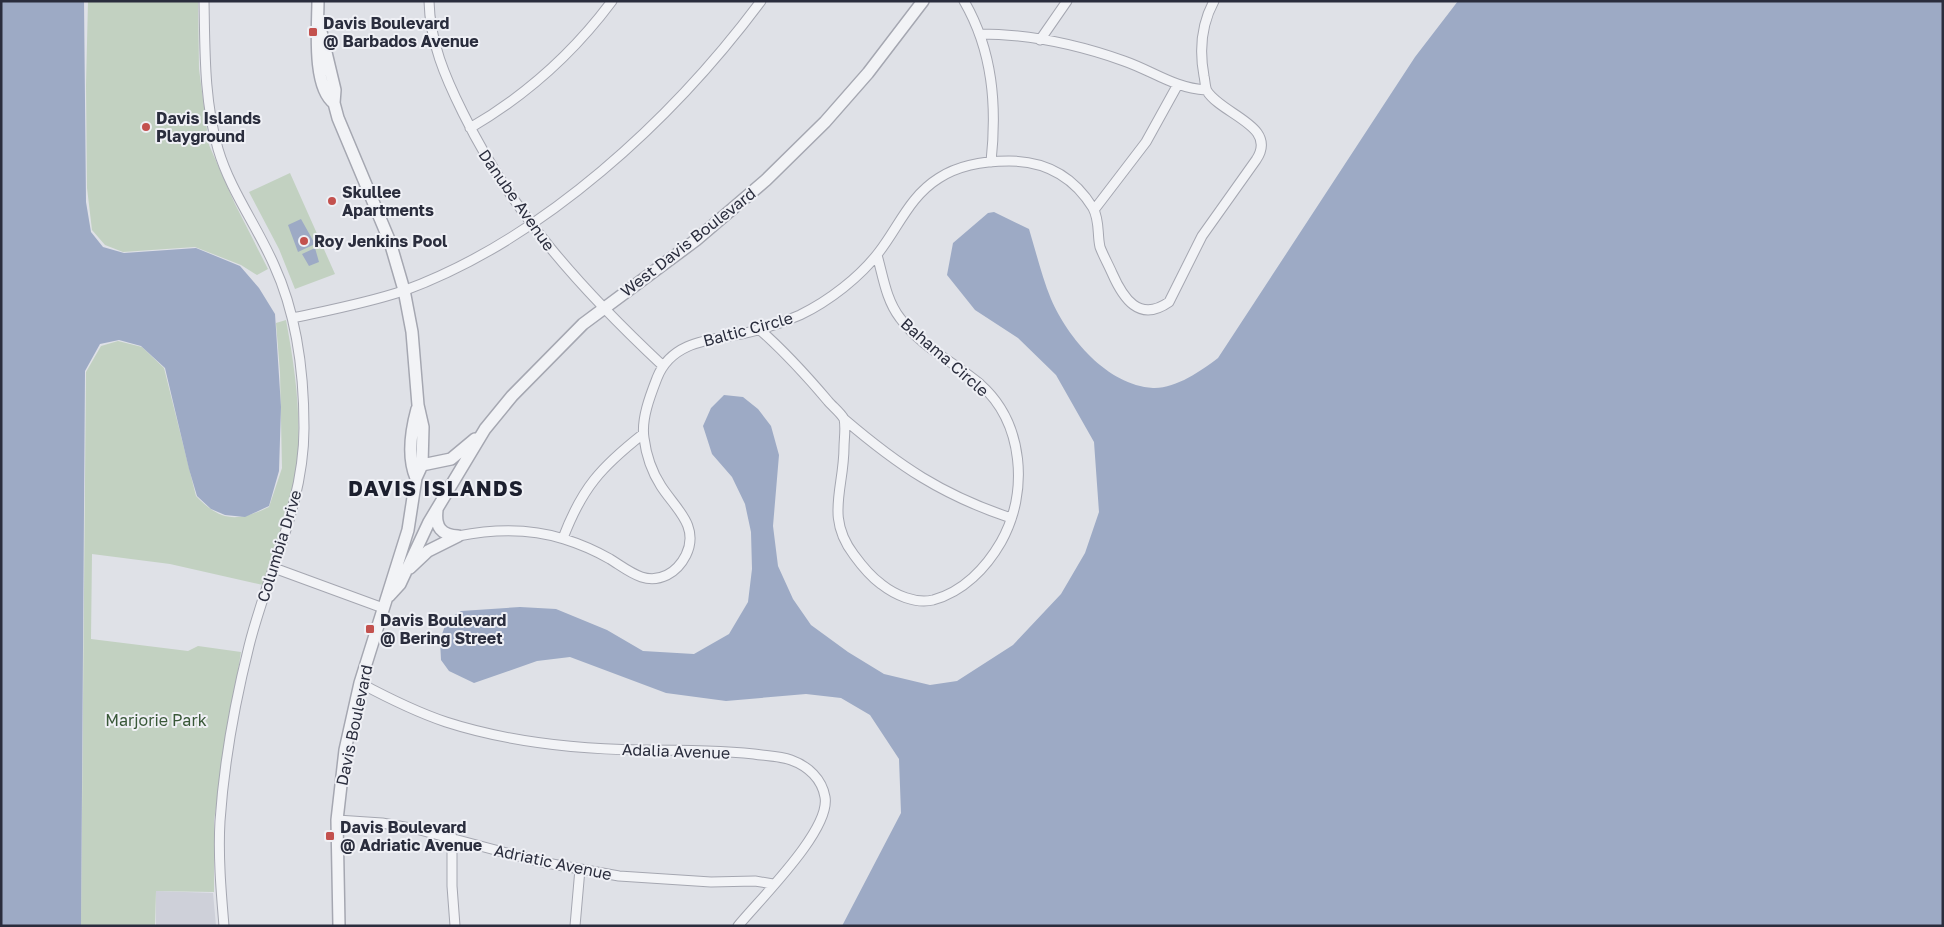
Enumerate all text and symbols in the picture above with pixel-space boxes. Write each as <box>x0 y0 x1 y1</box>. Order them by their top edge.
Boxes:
place label: Davis Boulevard @ Barbados Avenue <box>323 13 479 51</box>
marker: Davis Boulevard @ Barbados Avenue <box>307 26 319 38</box>
place label: Davis Islands Playground <box>156 108 261 146</box>
marker: Davis Islands Playground <box>140 121 152 133</box>
street label: Danube Avenue <box>475 145 559 255</box>
place label: Skullee Apartments <box>342 182 434 220</box>
street label: West Davis Boulevard <box>616 183 760 301</box>
marker: Skullee Apartments <box>326 195 338 207</box>
place label: Roy Jenkins Pool <box>314 231 448 251</box>
marker: Roy Jenkins Pool <box>298 235 310 247</box>
street label: Baltic Circle <box>701 307 795 351</box>
street label: Bahama Circle <box>897 313 993 401</box>
district label: DAVIS ISLANDS <box>348 475 524 501</box>
street label: Columbia Drive <box>252 487 306 605</box>
place label: Davis Boulevard @ Bering Street <box>380 610 507 648</box>
marker: Davis Boulevard @ Bering Street <box>364 623 376 635</box>
street label: Davis Boulevard <box>331 663 377 787</box>
park label: Marjorie Park <box>105 710 207 730</box>
street label: Adalia Avenue <box>621 739 731 763</box>
place label: Davis Boulevard @ Adriatic Avenue <box>340 817 482 855</box>
marker: Davis Boulevard @ Adriatic Avenue <box>324 830 336 842</box>
street label: Adriatic Avenue <box>492 840 614 884</box>

